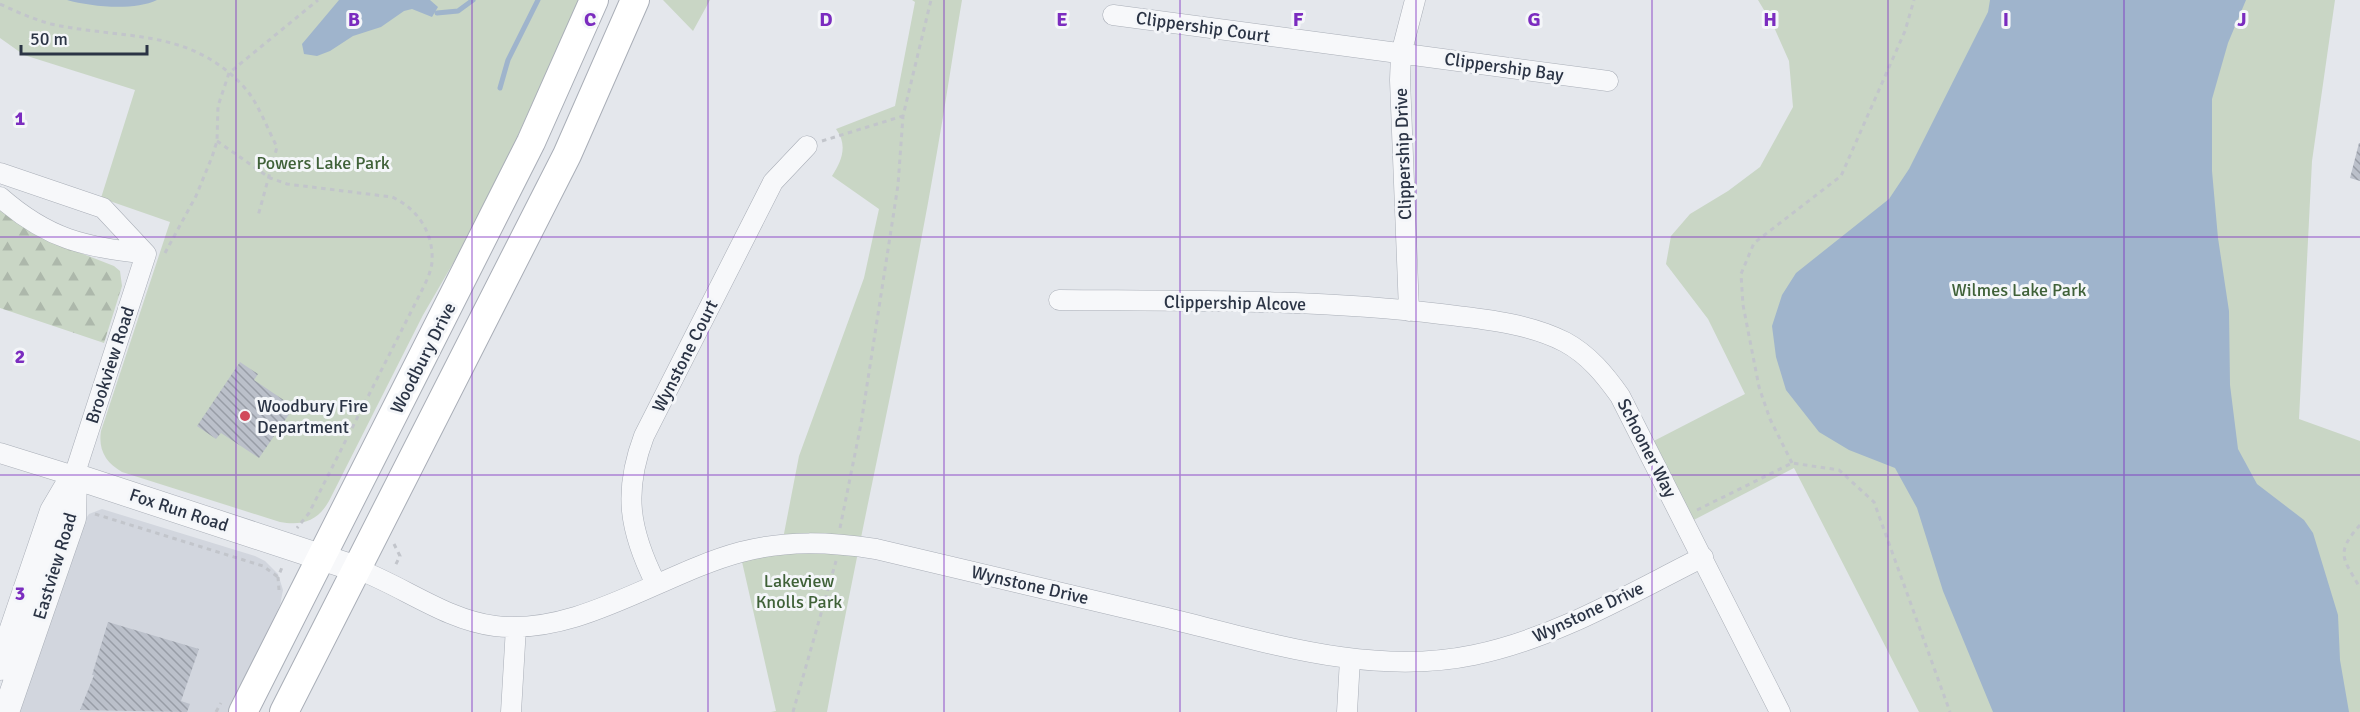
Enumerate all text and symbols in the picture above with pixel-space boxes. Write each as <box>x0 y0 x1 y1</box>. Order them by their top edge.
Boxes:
text: B <box>348 7 360 32</box>
text: C <box>584 7 596 32</box>
text: D <box>819 7 833 32</box>
text: E <box>1056 7 1068 32</box>
street label: Clippership Court <box>1135 7 1271 47</box>
text: F <box>1293 7 1304 32</box>
text: G <box>1527 7 1541 32</box>
text: H <box>1763 7 1777 32</box>
text: I <box>2003 7 2009 32</box>
text: J <box>2237 7 2247 32</box>
scale bar <box>21 18 147 56</box>
text: 50 m <box>30 28 68 50</box>
street label: Clippership Bay <box>1443 48 1565 86</box>
street label: Clippership Drive <box>1390 88 1416 220</box>
text: 1 <box>15 106 26 131</box>
park label: Powers Lake Park <box>256 152 390 174</box>
park label: Wilmes Lake Park <box>1951 279 2087 301</box>
street label: Clippership Alcove <box>1164 291 1306 315</box>
street label: Wynstone Court <box>647 296 723 416</box>
street label: Woodbury Drive <box>386 299 460 417</box>
street label: Brookview Road <box>81 304 139 426</box>
text: 2 <box>15 344 25 369</box>
place label: Woodbury Fire Department <box>257 395 368 438</box>
street label: Schooner Way <box>1613 395 1682 502</box>
marker: Woodbury Fire Department <box>238 409 252 423</box>
street label: Fox Run Road <box>127 484 231 536</box>
street label: Eastview Road <box>28 510 82 622</box>
street label: Wynstone Drive <box>969 561 1091 609</box>
park label: Lakeview Knolls Park <box>756 570 842 613</box>
street label: Wynstone Drive <box>1529 577 1647 647</box>
text: 3 <box>15 581 25 606</box>

